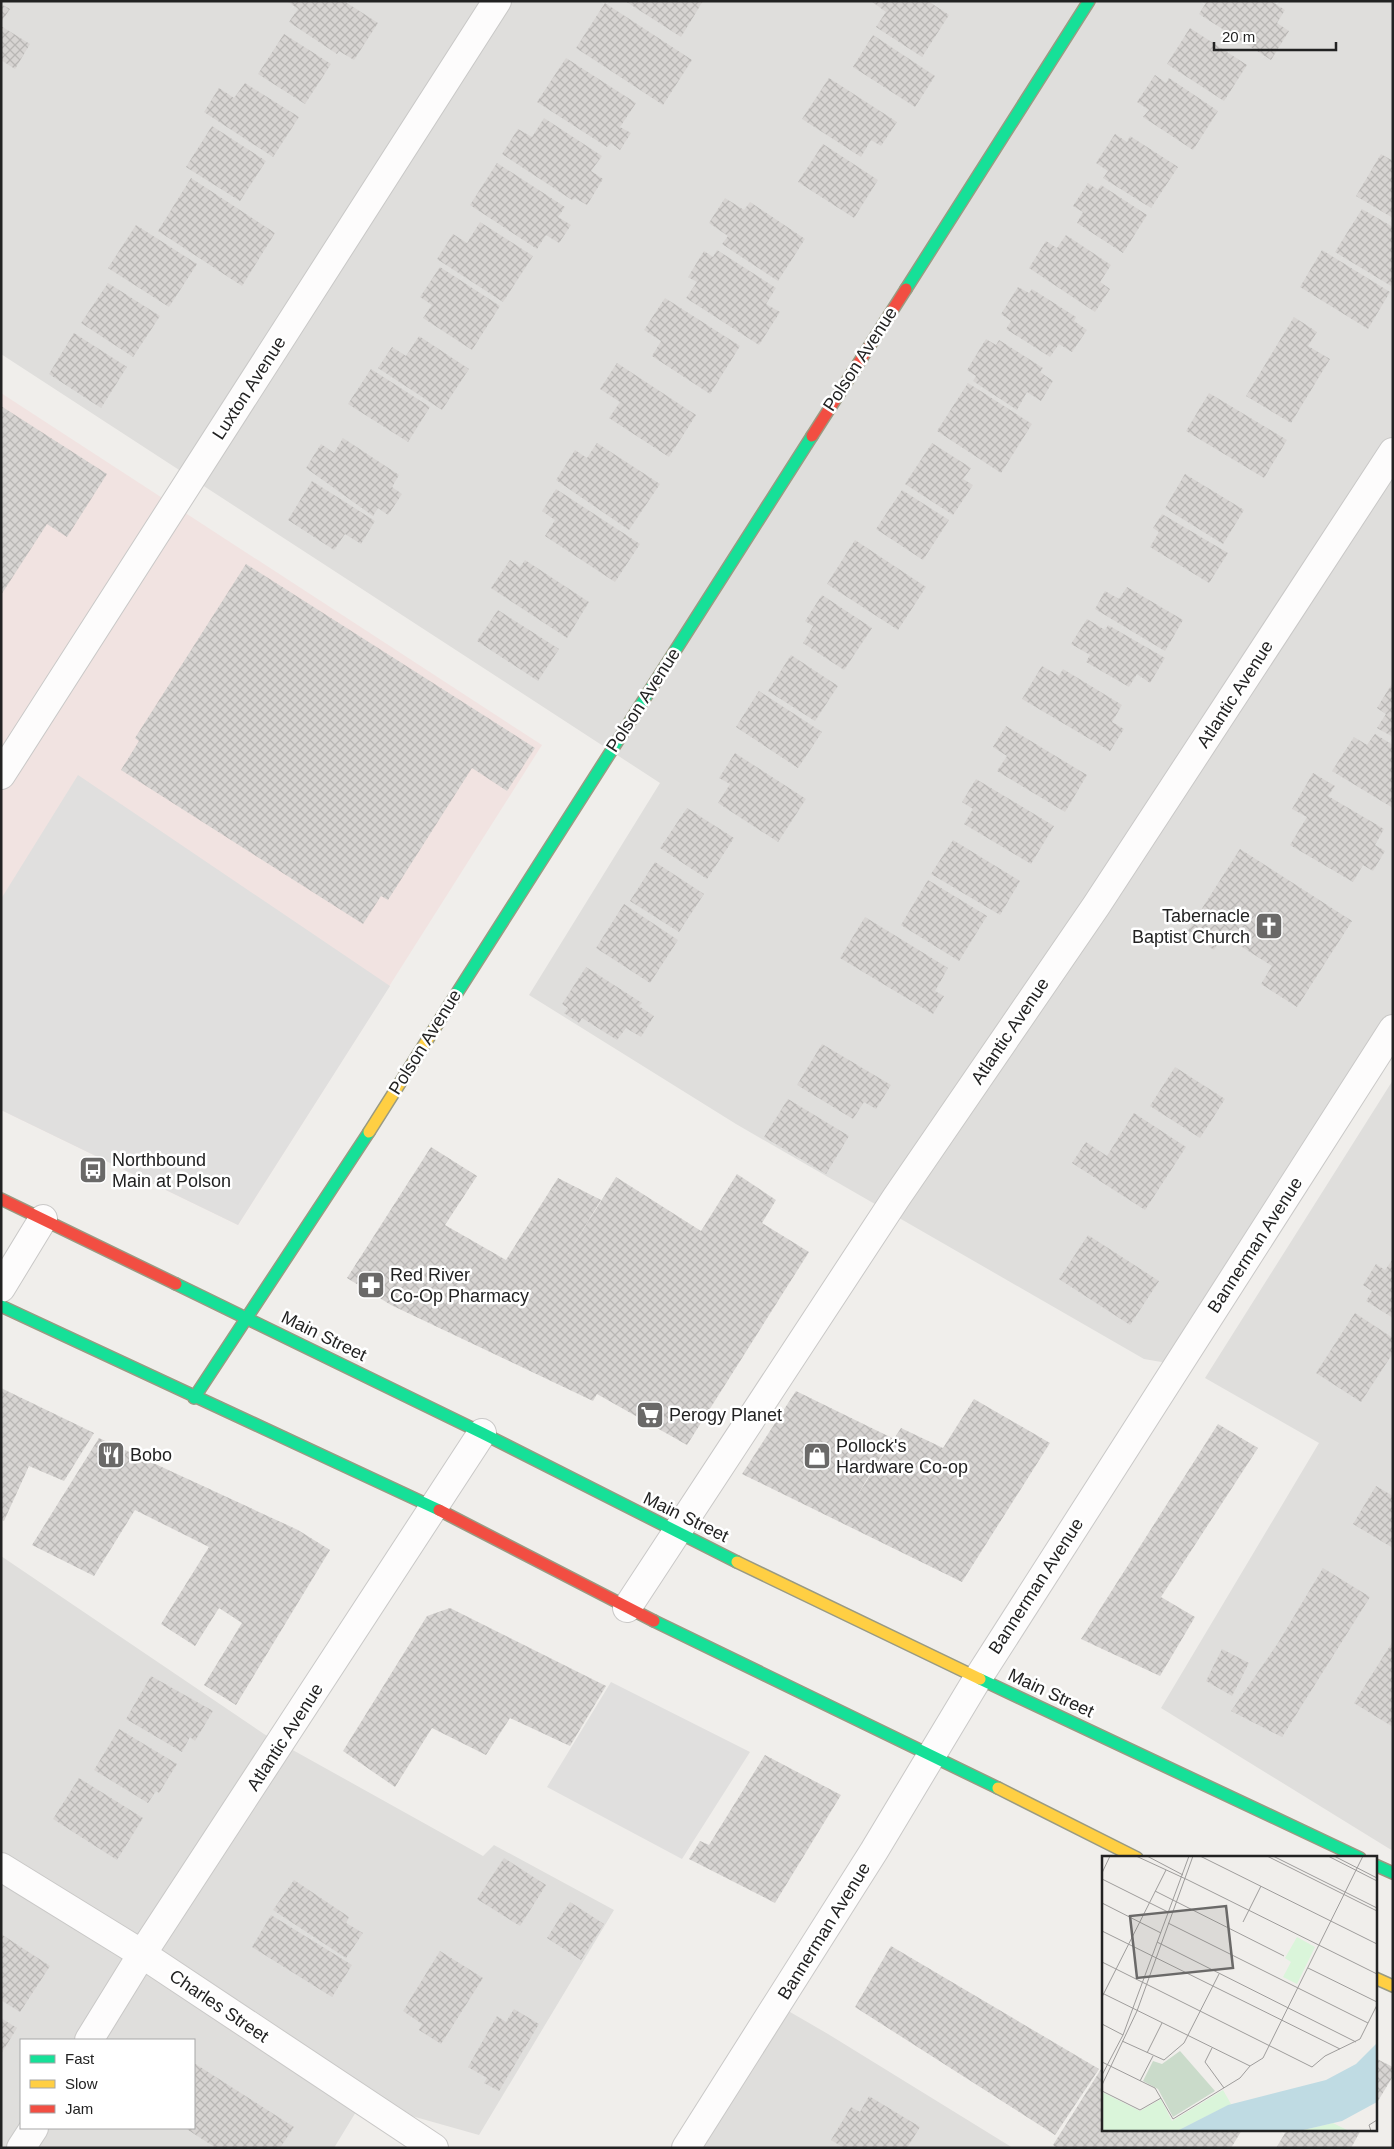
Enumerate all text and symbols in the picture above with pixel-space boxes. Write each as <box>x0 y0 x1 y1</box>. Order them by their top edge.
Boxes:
scale bar <box>1214 20 1336 52</box>
text: 20 m <box>1222 28 1255 45</box>
street label: Polson Avenue <box>819 303 901 415</box>
street label: Luxton Avenue <box>208 333 290 443</box>
street label: Atlantic Avenue <box>1193 637 1277 751</box>
street label: Polson Avenue <box>602 644 684 756</box>
place label: Tabernacle Baptist Church <box>1132 906 1250 947</box>
church icon: Tabernacle Baptist Church <box>1254 911 1284 941</box>
street label: Atlantic Avenue <box>967 974 1053 1088</box>
street label: Polson Avenue <box>385 986 465 1098</box>
place label: Northbound Main at Polson <box>112 1150 231 1191</box>
bus stop icon: Northbound Main at Polson <box>78 1155 108 1185</box>
street label: Bannerman Avenue <box>1204 1173 1306 1317</box>
place label: Red River Co-Op Pharmacy <box>390 1265 529 1306</box>
pharmacy icon: Red River Co-Op Pharmacy <box>356 1270 386 1300</box>
street label: Main Street <box>278 1307 370 1365</box>
supermarket icon: Perogy Planet <box>635 1400 665 1430</box>
place label: Perogy Planet <box>669 1405 782 1425</box>
place label: Pollock's Hardware Co-op <box>836 1436 968 1477</box>
restaurant icon: Bobo <box>96 1440 126 1470</box>
shop icon: Pollock's Hardware Co-op <box>802 1441 832 1471</box>
place label: Bobo <box>130 1445 172 1465</box>
street label: Main Street <box>640 1488 732 1546</box>
street label: Bannerman Avenue <box>985 1514 1087 1658</box>
street label: Main Street <box>1005 1664 1097 1722</box>
street label: Atlantic Avenue <box>243 1680 327 1794</box>
inset map <box>1102 1856 1376 2132</box>
street label: Bannerman Avenue <box>774 1859 874 2003</box>
street label: Charles Street <box>166 1966 272 2046</box>
legend <box>20 2039 195 2129</box>
text: Fast <box>65 2050 95 2067</box>
text: Slow <box>65 2075 98 2092</box>
text: Jam <box>65 2100 93 2117</box>

